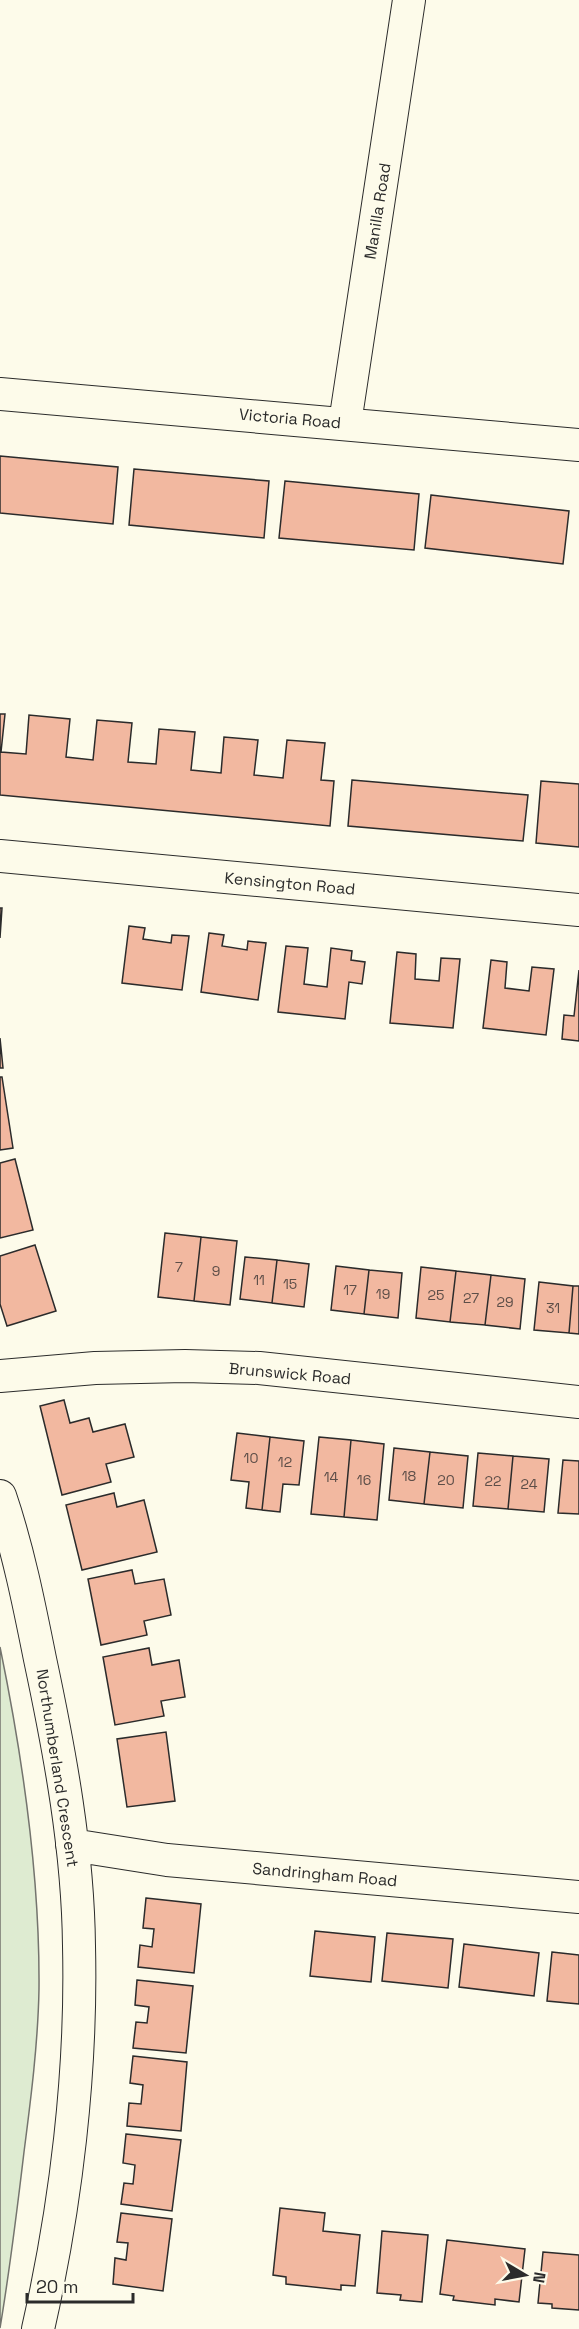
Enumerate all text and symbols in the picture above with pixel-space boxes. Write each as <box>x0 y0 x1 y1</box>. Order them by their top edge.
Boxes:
street label: Manilla Road <box>360 161 395 261</box>
street label: Victoria Road <box>238 404 342 433</box>
street label: Kensington Road <box>224 867 356 900</box>
house number: 7 <box>175 1258 183 1276</box>
house number: 9 <box>212 1262 220 1280</box>
house number: 11 <box>253 1271 265 1289</box>
house number: 15 <box>283 1275 297 1293</box>
house number: 17 <box>343 1281 357 1299</box>
house number: 19 <box>376 1285 390 1303</box>
house number: 25 <box>428 1286 444 1304</box>
house number: 27 <box>463 1289 479 1307</box>
house number: 29 <box>497 1293 513 1311</box>
house number: 31 <box>546 1299 560 1317</box>
street label: Brunswick Road <box>228 1358 352 1389</box>
house number: 10 <box>244 1449 258 1467</box>
house number: 12 <box>278 1453 292 1471</box>
house number: 18 <box>402 1467 417 1485</box>
house number: 14 <box>324 1468 339 1486</box>
house number: 16 <box>357 1471 371 1489</box>
house number: 20 <box>437 1471 455 1489</box>
house number: 22 <box>485 1472 501 1490</box>
house number: 24 <box>521 1475 538 1493</box>
street label: Northumberland Crescent <box>31 1668 84 1869</box>
street label: Sandringham Road <box>252 1858 398 1891</box>
north arrow <box>495 2245 555 2305</box>
scale bar <box>27 2266 134 2304</box>
text: N <box>528 2270 551 2285</box>
text: 20 m <box>36 2275 79 2298</box>

